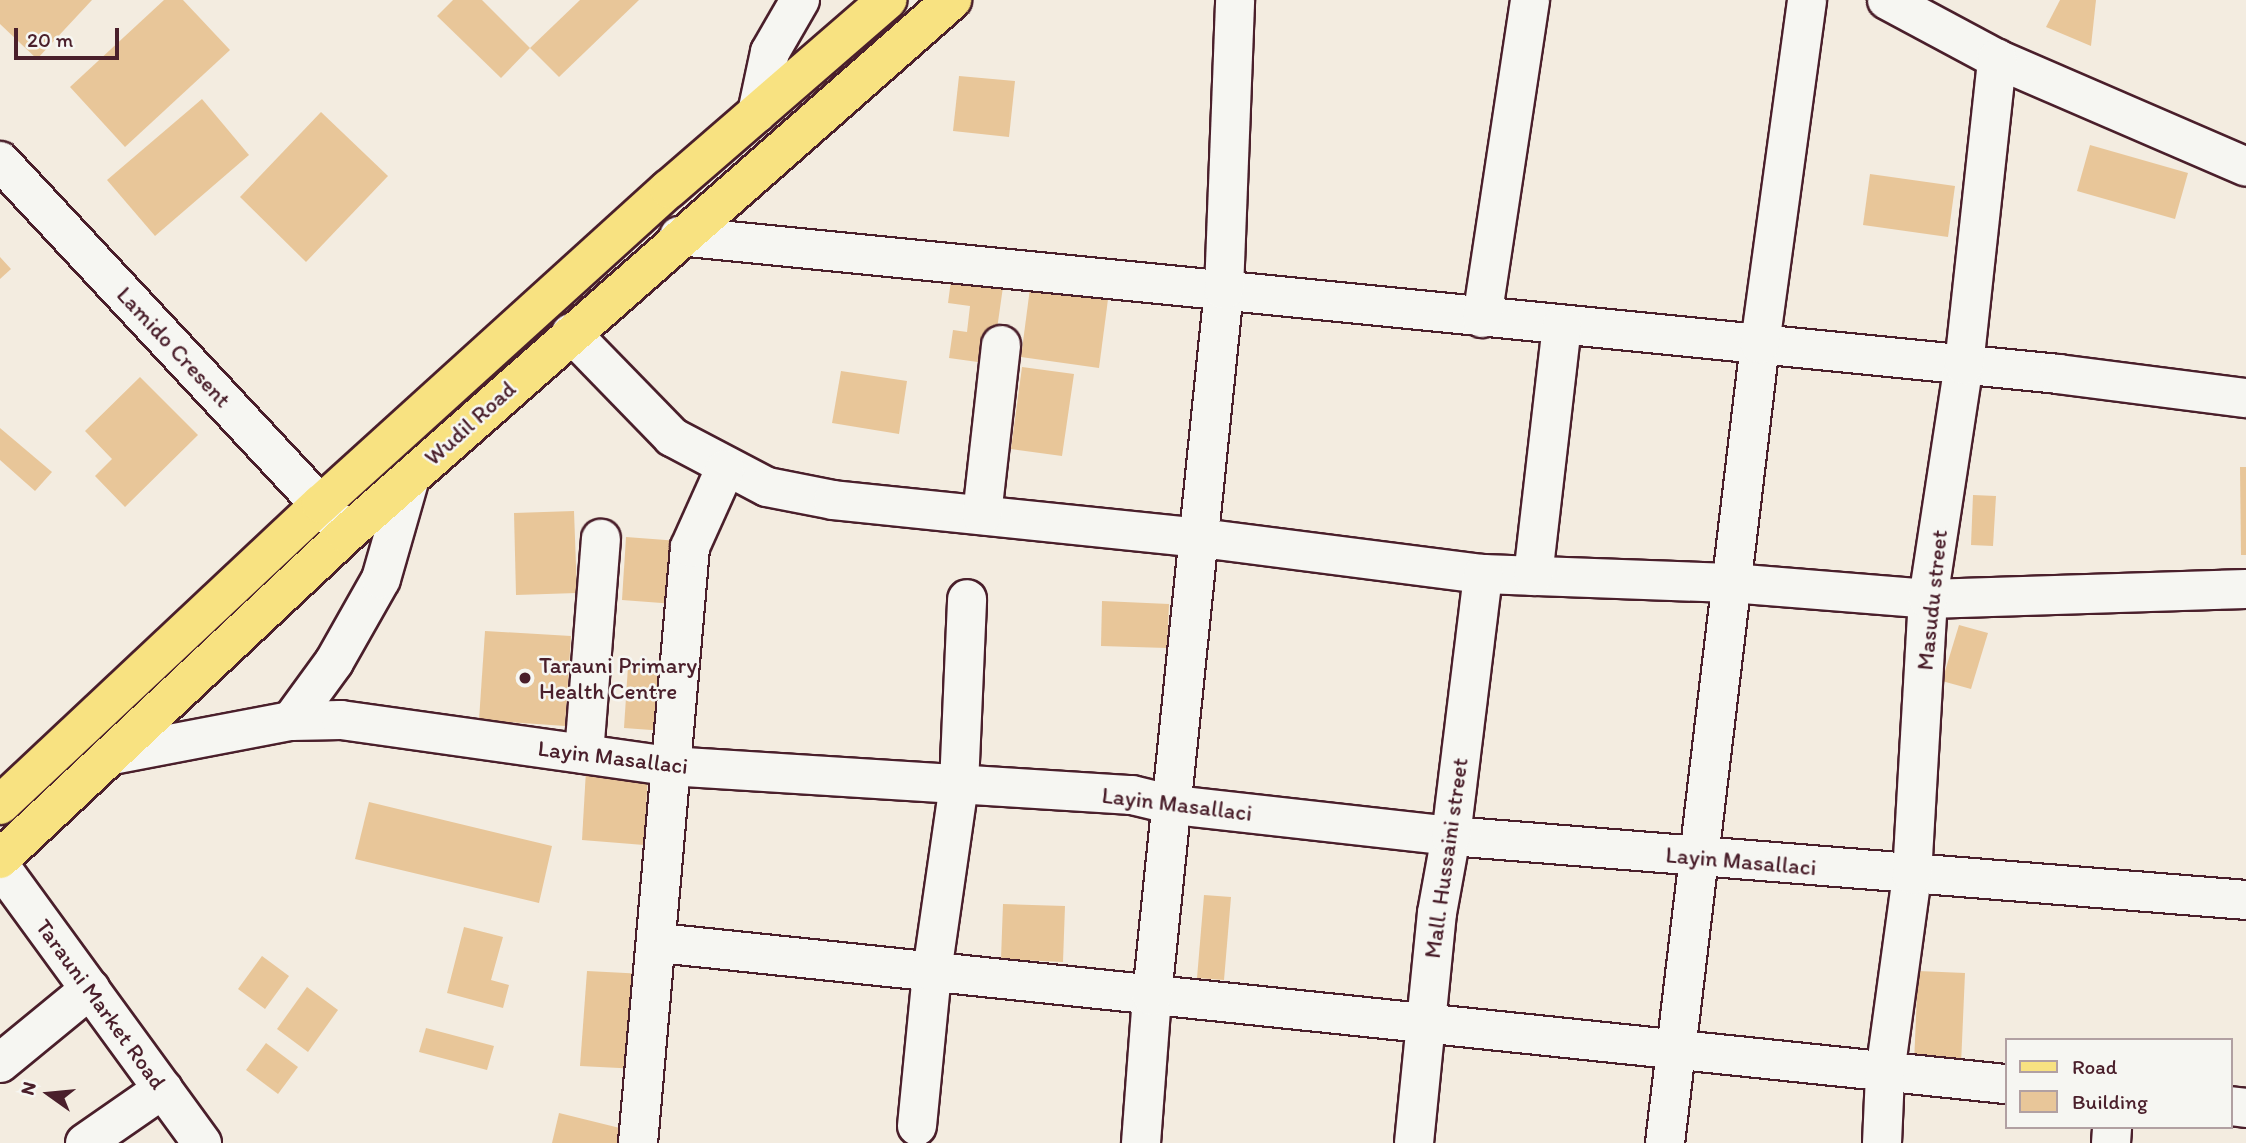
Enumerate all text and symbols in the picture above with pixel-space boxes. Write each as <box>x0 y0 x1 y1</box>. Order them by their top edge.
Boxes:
scale bar <box>18 14 122 58</box>
text: 20 m <box>27 27 73 52</box>
street label: Lamido Cresent <box>111 281 237 413</box>
street label: Wudil Road <box>419 375 521 471</box>
street label: Masudu street <box>1911 528 1953 672</box>
place label: Tarauni Primary Health Centre <box>539 651 696 705</box>
marker: Tarauni Primary Health Centre <box>517 670 533 686</box>
street label: Layin Masallaci <box>537 734 689 780</box>
street label: Mall. Hussaini street <box>1418 756 1474 960</box>
street label: Layin Masallaci <box>1101 781 1253 827</box>
street label: Layin Masallaci <box>1665 841 1817 881</box>
street label: Tarauni Market Road <box>30 913 172 1095</box>
legend <box>2004 1038 2232 1129</box>
text: Road <box>2072 1054 2117 1079</box>
north arrow <box>14 1059 84 1129</box>
text: N <box>15 1079 41 1098</box>
text: Building <box>2072 1089 2148 1114</box>

